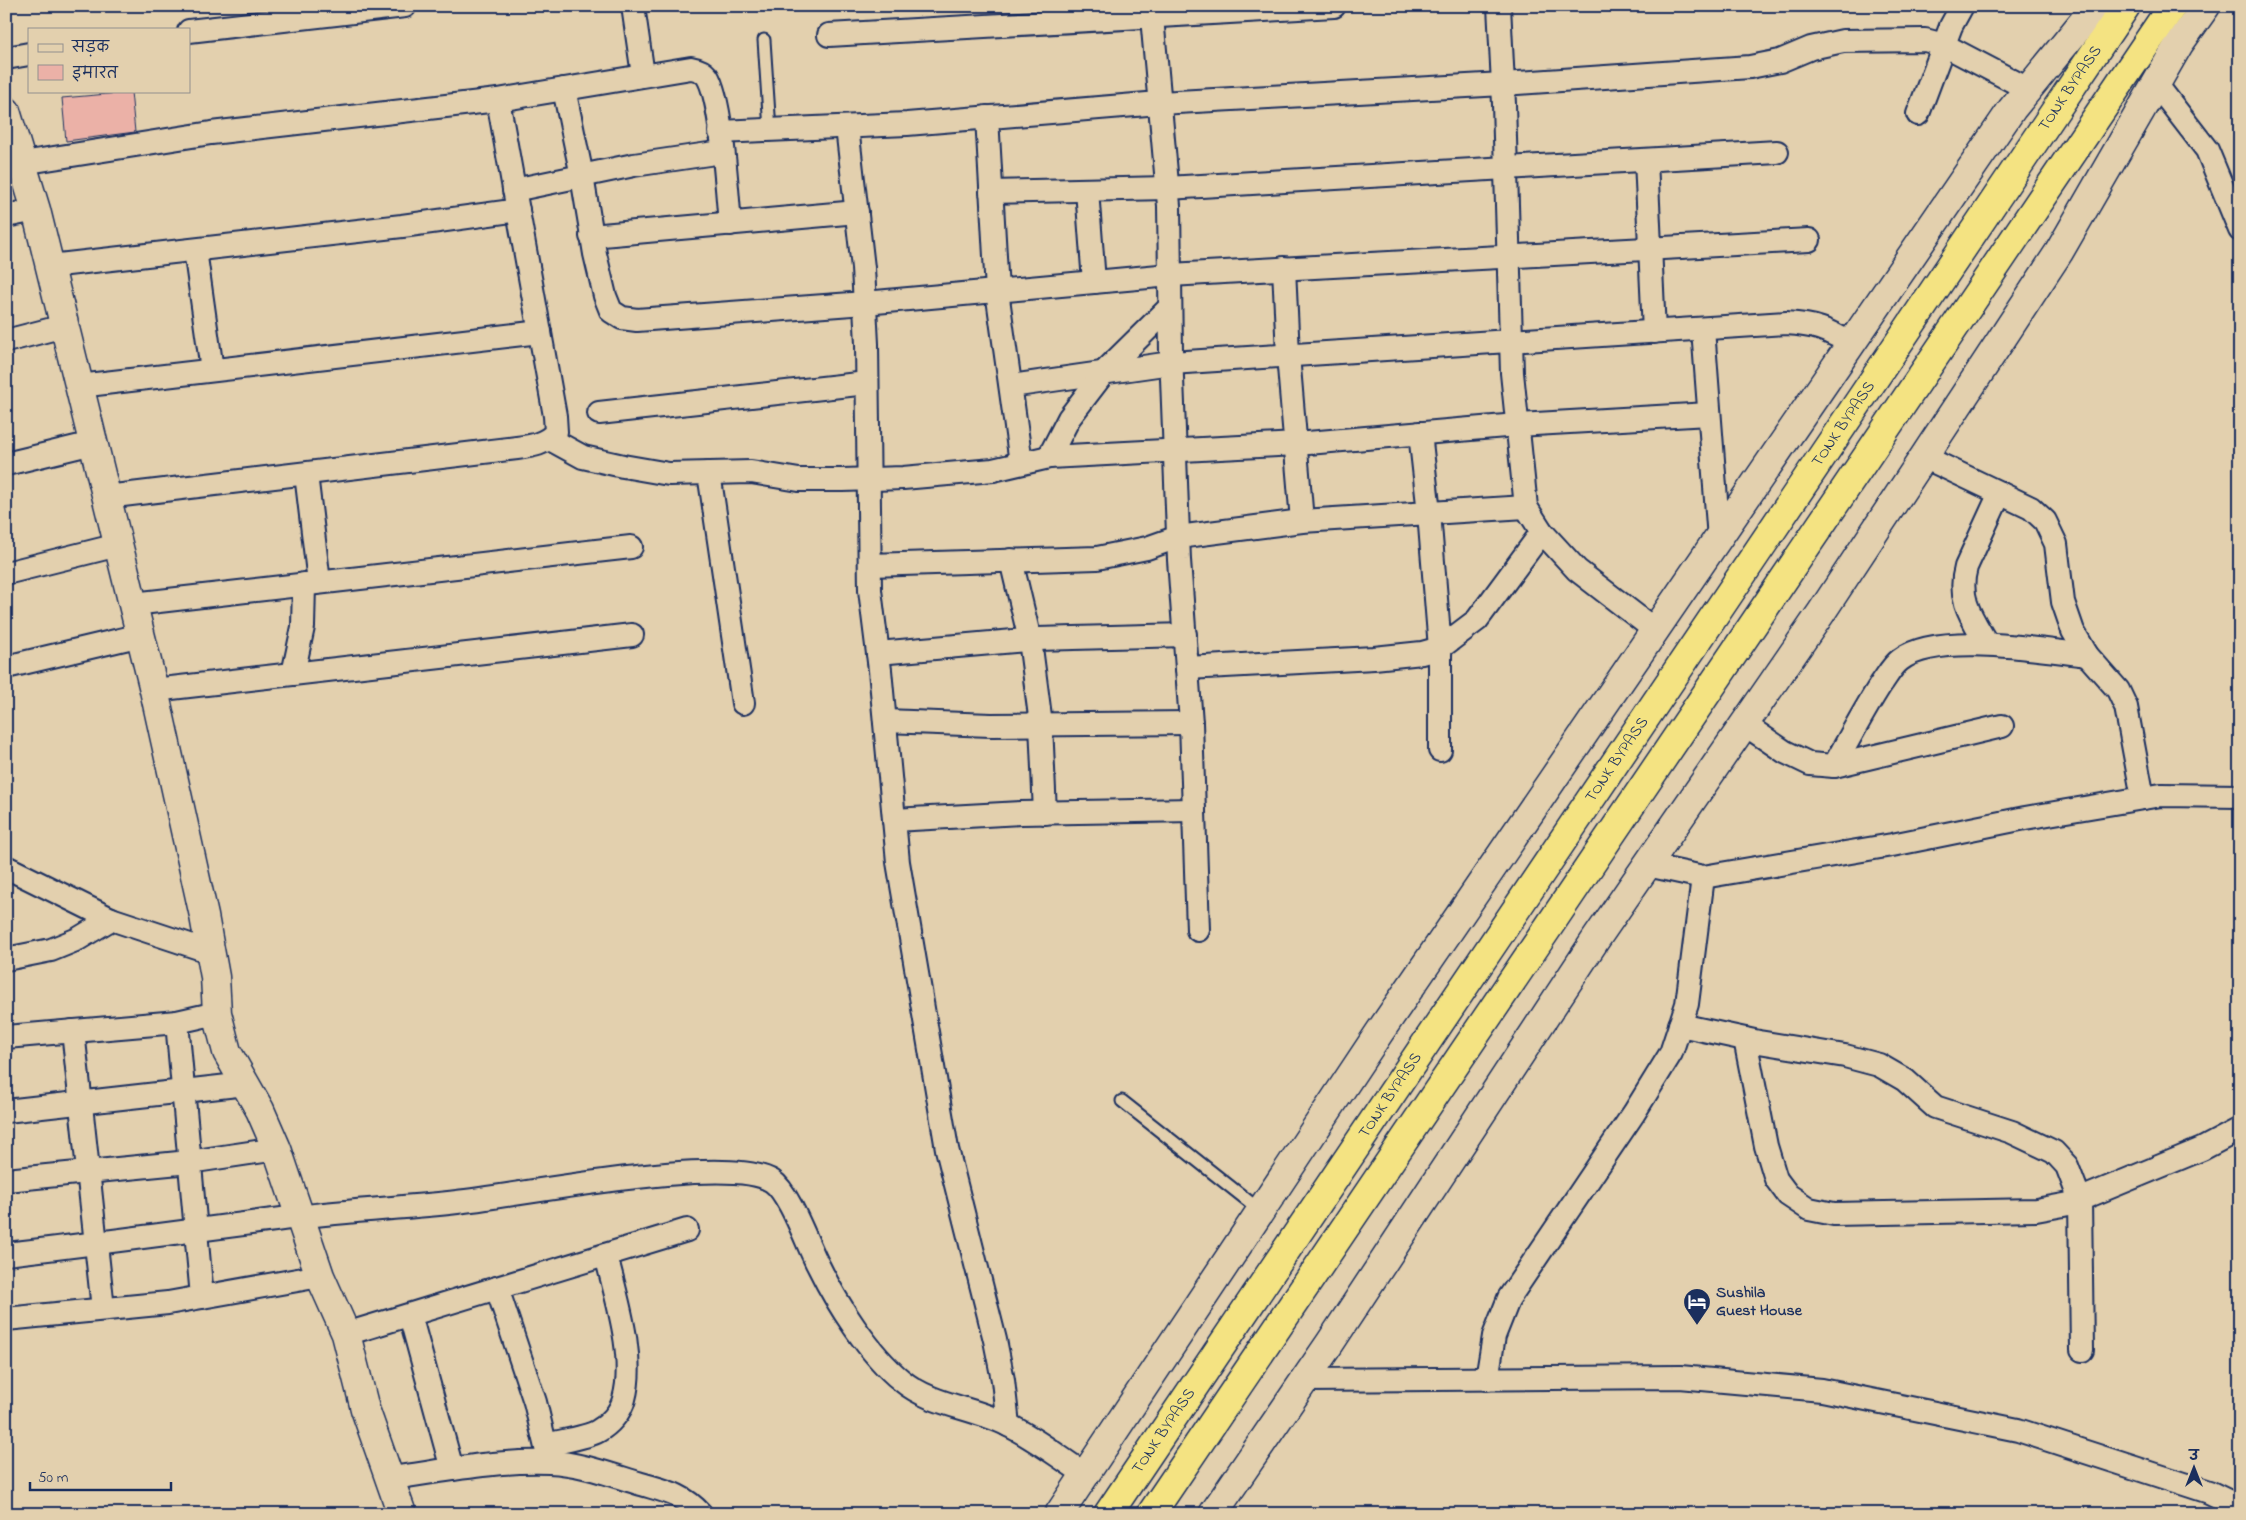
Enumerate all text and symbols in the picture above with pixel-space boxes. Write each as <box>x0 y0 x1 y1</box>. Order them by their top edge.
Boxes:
legend <box>28 28 190 92</box>
text: सड़क <box>71 37 110 59</box>
street label: TONK BYPASS <box>2033 41 2108 136</box>
text: इमारत <box>72 63 119 85</box>
street label: TONK BYPASS <box>1806 376 1881 472</box>
street label: TONK BYPASS <box>1579 712 1655 808</box>
street label: TONK BYPASS <box>1353 1048 1428 1143</box>
place label: Sushila Guest House <box>1716 1281 1803 1323</box>
hotel icon: Sushila Guest House <box>1682 1287 1712 1326</box>
street label: TONK BYPASS <box>1126 1383 1202 1479</box>
north arrow <box>2168 1442 2218 1492</box>
text: उ <box>2187 1446 2200 1467</box>
scale bar <box>30 1460 171 1492</box>
text: 50 m <box>38 1467 69 1489</box>

